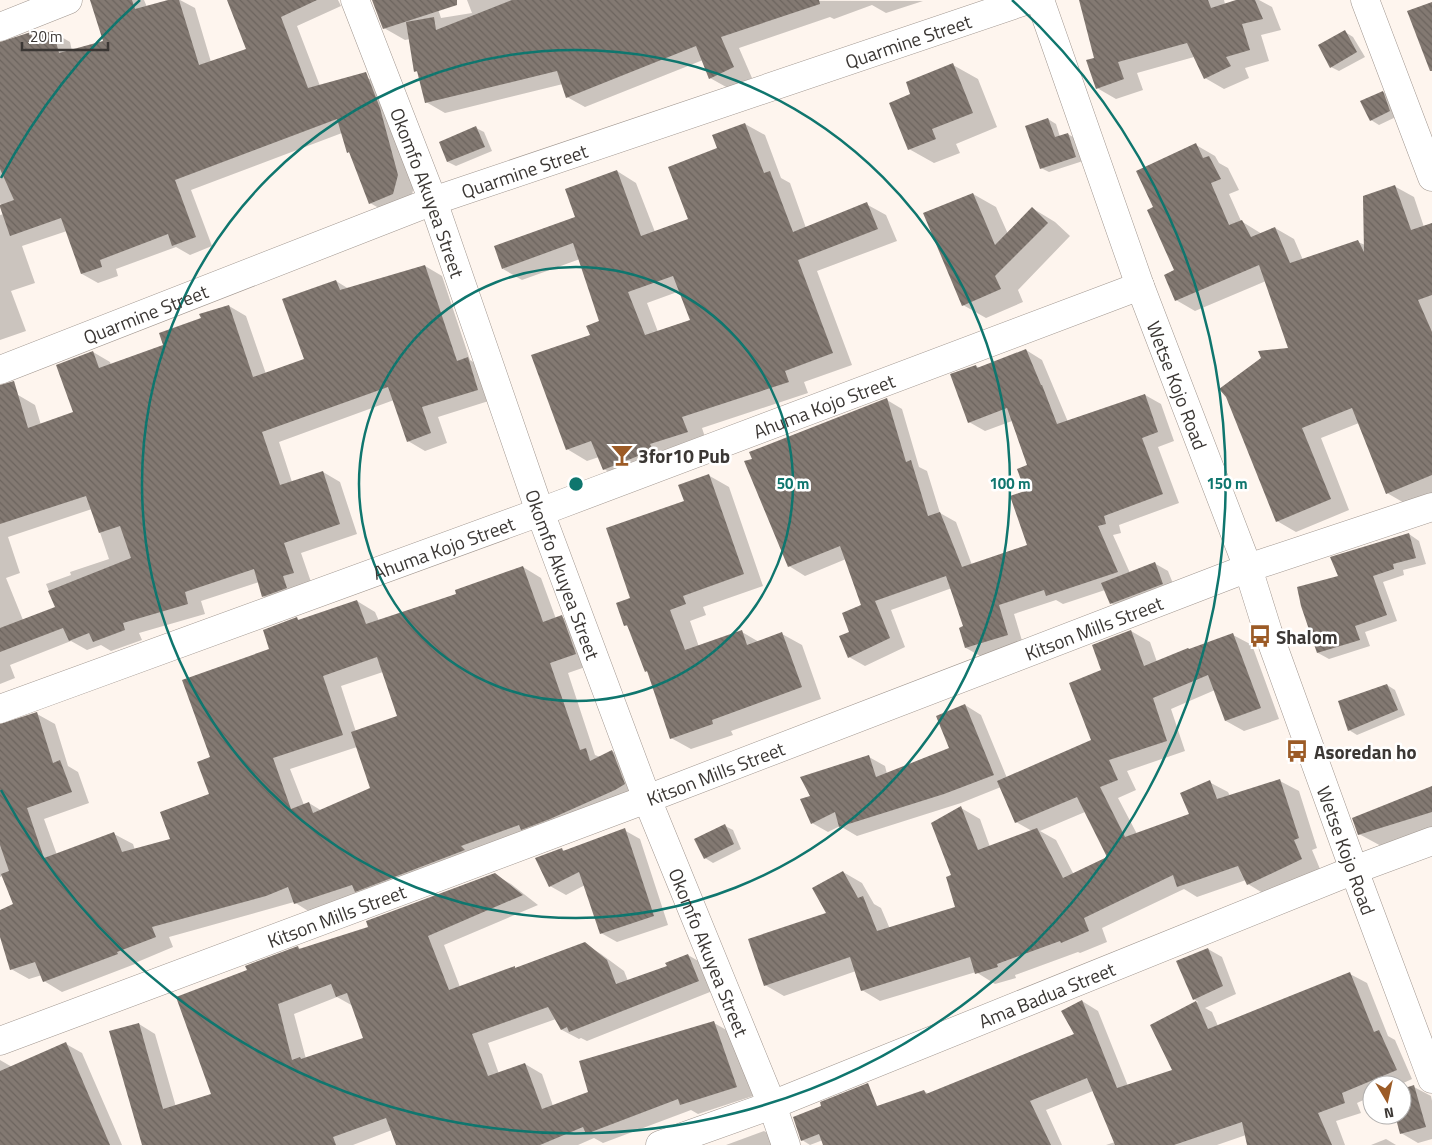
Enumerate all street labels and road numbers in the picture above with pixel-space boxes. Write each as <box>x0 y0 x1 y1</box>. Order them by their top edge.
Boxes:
street label: Quarmine Street <box>841 6 975 75</box>
street label: Okomfo Akuyea Street <box>384 103 473 282</box>
street label: Quarmine Street <box>457 135 592 205</box>
street label: Quarmine Street <box>79 276 212 351</box>
street label: Wetse Kojo Road <box>1140 317 1216 453</box>
street label: Ahuma Kojo Street <box>749 365 899 445</box>
street label: Okomfo Akuyea Street <box>519 485 608 664</box>
street label: Ahuma Kojo Street <box>368 508 519 586</box>
street label: Kitson Mills Street <box>1020 588 1167 667</box>
street label: Kitson Mills Street <box>642 733 789 812</box>
street label: Wetse Kojo Road <box>1310 782 1384 919</box>
street label: Okomfo Akuyea Street <box>662 863 757 1041</box>
street label: Kitson Mills Street <box>263 876 410 954</box>
street label: Ama Badua Street <box>974 953 1120 1035</box>

